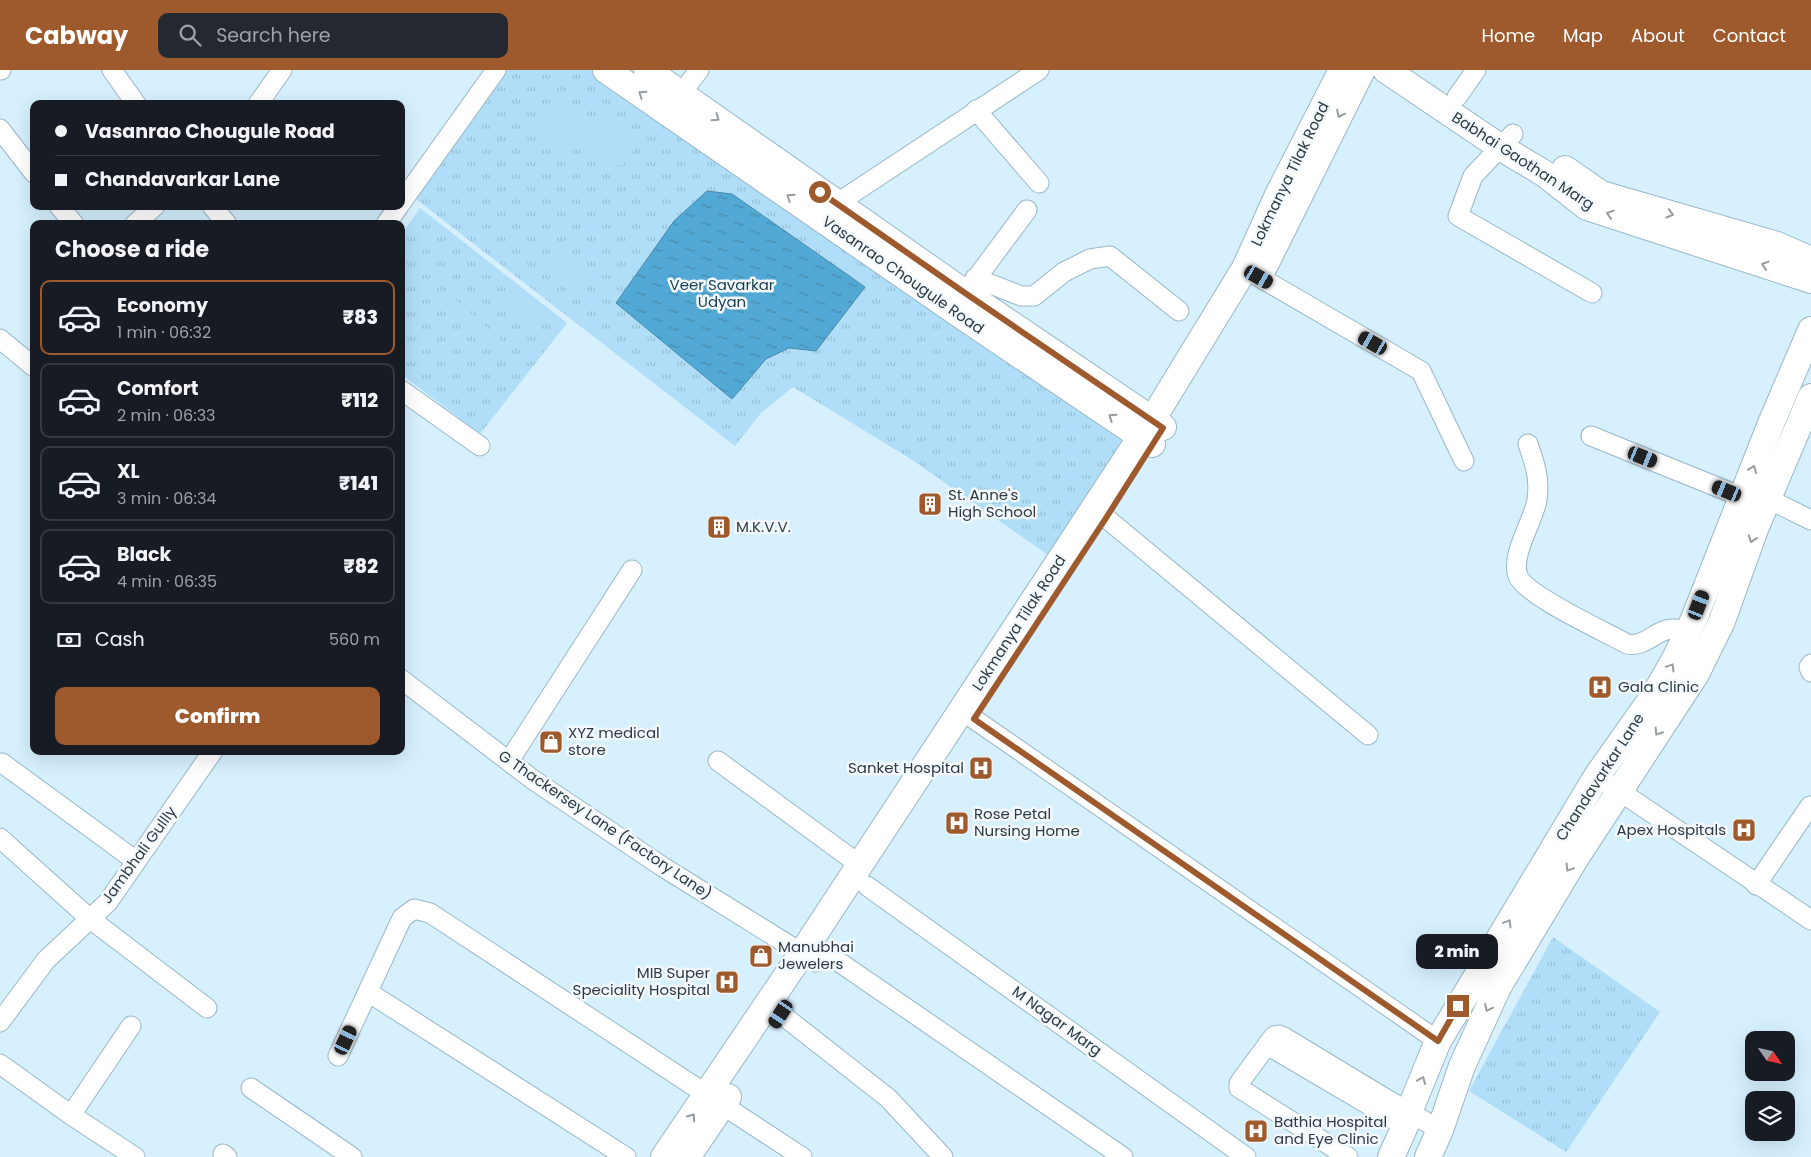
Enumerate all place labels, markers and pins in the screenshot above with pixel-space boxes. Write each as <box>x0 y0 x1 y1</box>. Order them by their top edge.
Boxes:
place label: St. Anne's High School <box>948 484 1036 522</box>
building icon: St. Anne's High School <box>917 491 943 517</box>
building icon: M.K.V.V. <box>706 514 732 540</box>
place label: M.K.V.V. <box>736 516 791 537</box>
hospital icon: Gala Clinic <box>1587 674 1613 700</box>
place label: Gala Clinic <box>1618 676 1699 697</box>
place label: XYZ medical store <box>568 722 660 760</box>
shop icon: XYZ medical store <box>538 729 564 755</box>
hospital icon: Sanket Hospital <box>968 755 994 781</box>
place label: Sanket Hospital <box>848 757 964 778</box>
place label: Rose Petal Nursing Home <box>974 803 1080 841</box>
hospital icon: Rose Petal Nursing Home <box>944 810 970 836</box>
hospital icon: Apex Hospitals <box>1731 817 1757 843</box>
place label: Apex Hospitals <box>1616 819 1726 840</box>
place label: Manubhai Jewelers <box>778 936 854 974</box>
shop icon: Manubhai Jewelers <box>748 943 774 969</box>
place label: MIB Super Speciality Hospital <box>573 962 710 1000</box>
hospital icon: MIB Super Speciality Hospital <box>714 969 740 995</box>
place label: Bathia Hospital and Eye Clinic <box>1274 1111 1387 1149</box>
hospital icon: Bathia Hospital and Eye Clinic <box>1243 1118 1269 1144</box>

